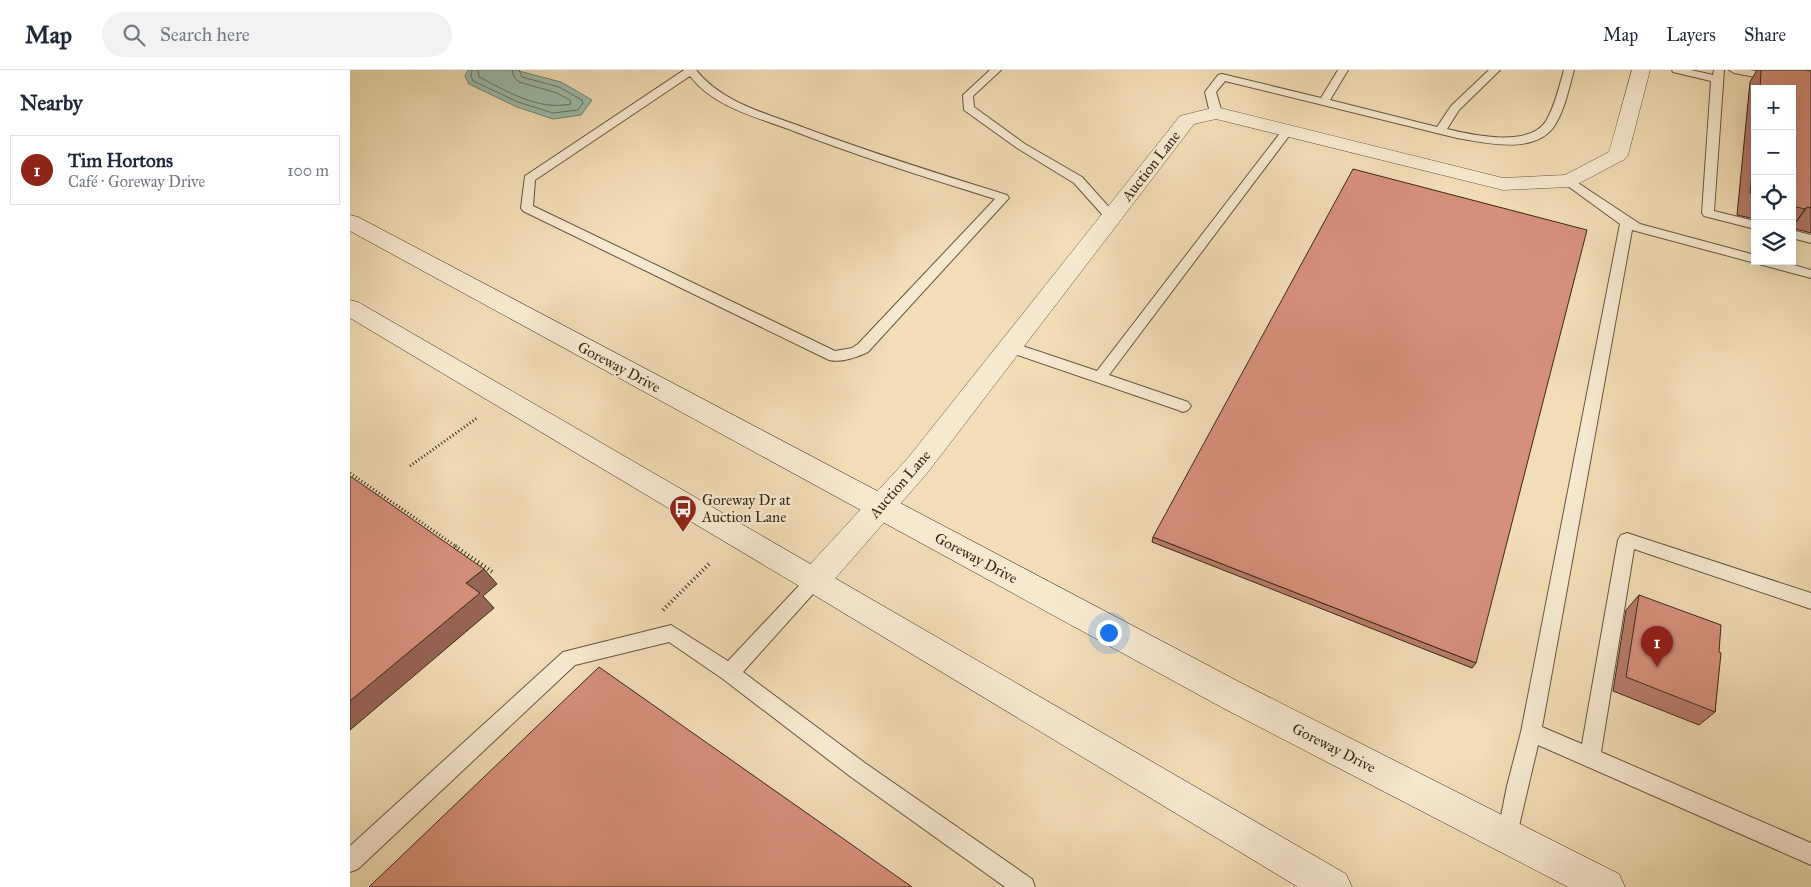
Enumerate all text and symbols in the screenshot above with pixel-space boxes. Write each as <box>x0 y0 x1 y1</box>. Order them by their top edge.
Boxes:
search box <box>102 12 452 57</box>
text: Map <box>25 20 72 50</box>
icon: search <box>120 21 148 49</box>
text: Search here <box>160 23 250 46</box>
text: Map <box>1603 24 1638 46</box>
text: Layers <box>1666 24 1716 46</box>
text: Share <box>1744 24 1786 46</box>
map controls <box>1751 85 1796 265</box>
button: + <box>1751 85 1796 130</box>
text: Nearby <box>20 90 83 116</box>
street label: Auction Lane <box>1117 127 1184 206</box>
button: − <box>1751 130 1796 175</box>
text: Tim Hortons <box>68 149 173 172</box>
text: 1 <box>34 161 40 180</box>
text: 100 m <box>287 161 329 180</box>
text: Café · Goreway Drive <box>68 172 205 191</box>
button: locate <box>1751 175 1796 220</box>
button: layers <box>1751 220 1796 265</box>
street label: Goreway Drive <box>574 338 664 396</box>
street label: Auction Lane <box>865 446 934 523</box>
place label: Goreway Dr at Auction Lane <box>701 491 792 526</box>
bus stop icon: Goreway Dr at Auction Lane <box>668 494 698 533</box>
street label: Goreway Drive <box>931 529 1021 587</box>
your location <box>1096 620 1122 646</box>
pin: 1 <box>1641 626 1673 667</box>
street label: Goreway Drive <box>1289 719 1379 777</box>

